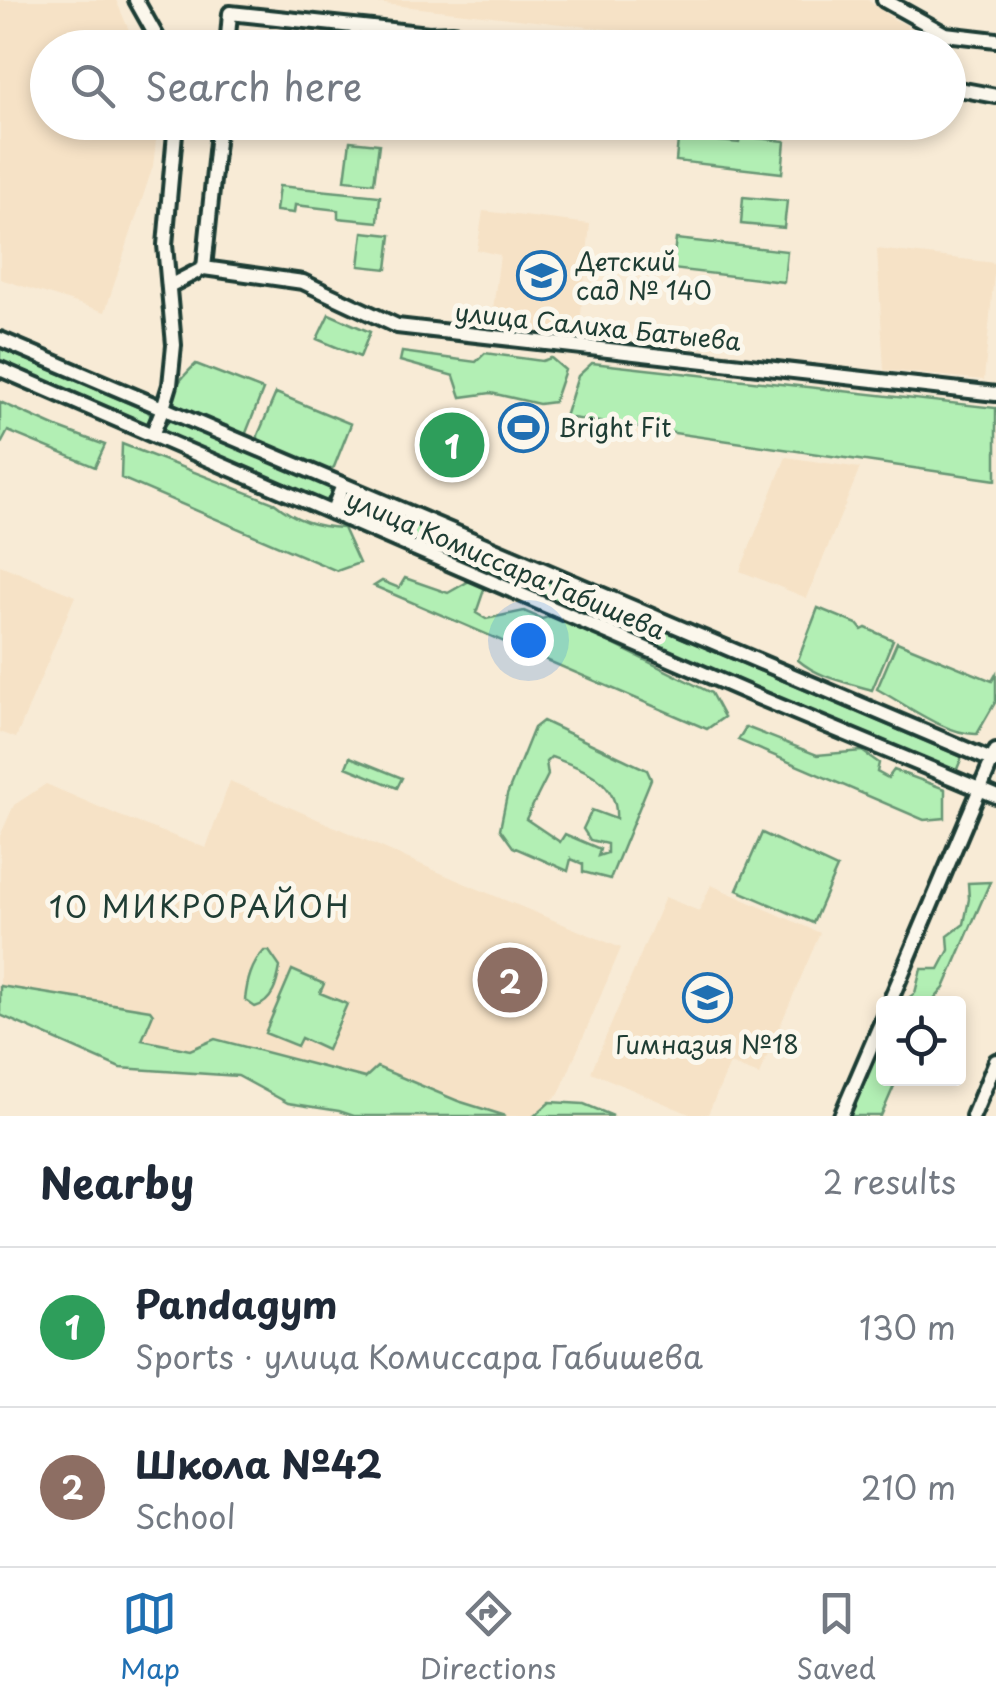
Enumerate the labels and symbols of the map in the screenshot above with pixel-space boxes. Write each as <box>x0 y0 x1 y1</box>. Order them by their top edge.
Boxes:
place label: Детский сад № 140 <box>575 242 712 309</box>
school or university icon: Детский сад № 140 <box>515 249 567 301</box>
street label: улица Салиха Батыева <box>453 292 743 360</box>
sports icon: Bright Fit <box>497 401 549 453</box>
pin: 1 <box>420 408 484 482</box>
place label: Bright Fit <box>558 408 671 446</box>
street label: улица Комиссара Габишева <box>341 479 672 649</box>
your location <box>503 615 554 666</box>
district label: 10 МИКРОРАЙОН <box>49 883 351 928</box>
pin: 2 <box>478 942 542 1018</box>
school or university icon: Гимназия №18 <box>681 972 733 1024</box>
place label: Гимназия №18 <box>615 1025 799 1063</box>

